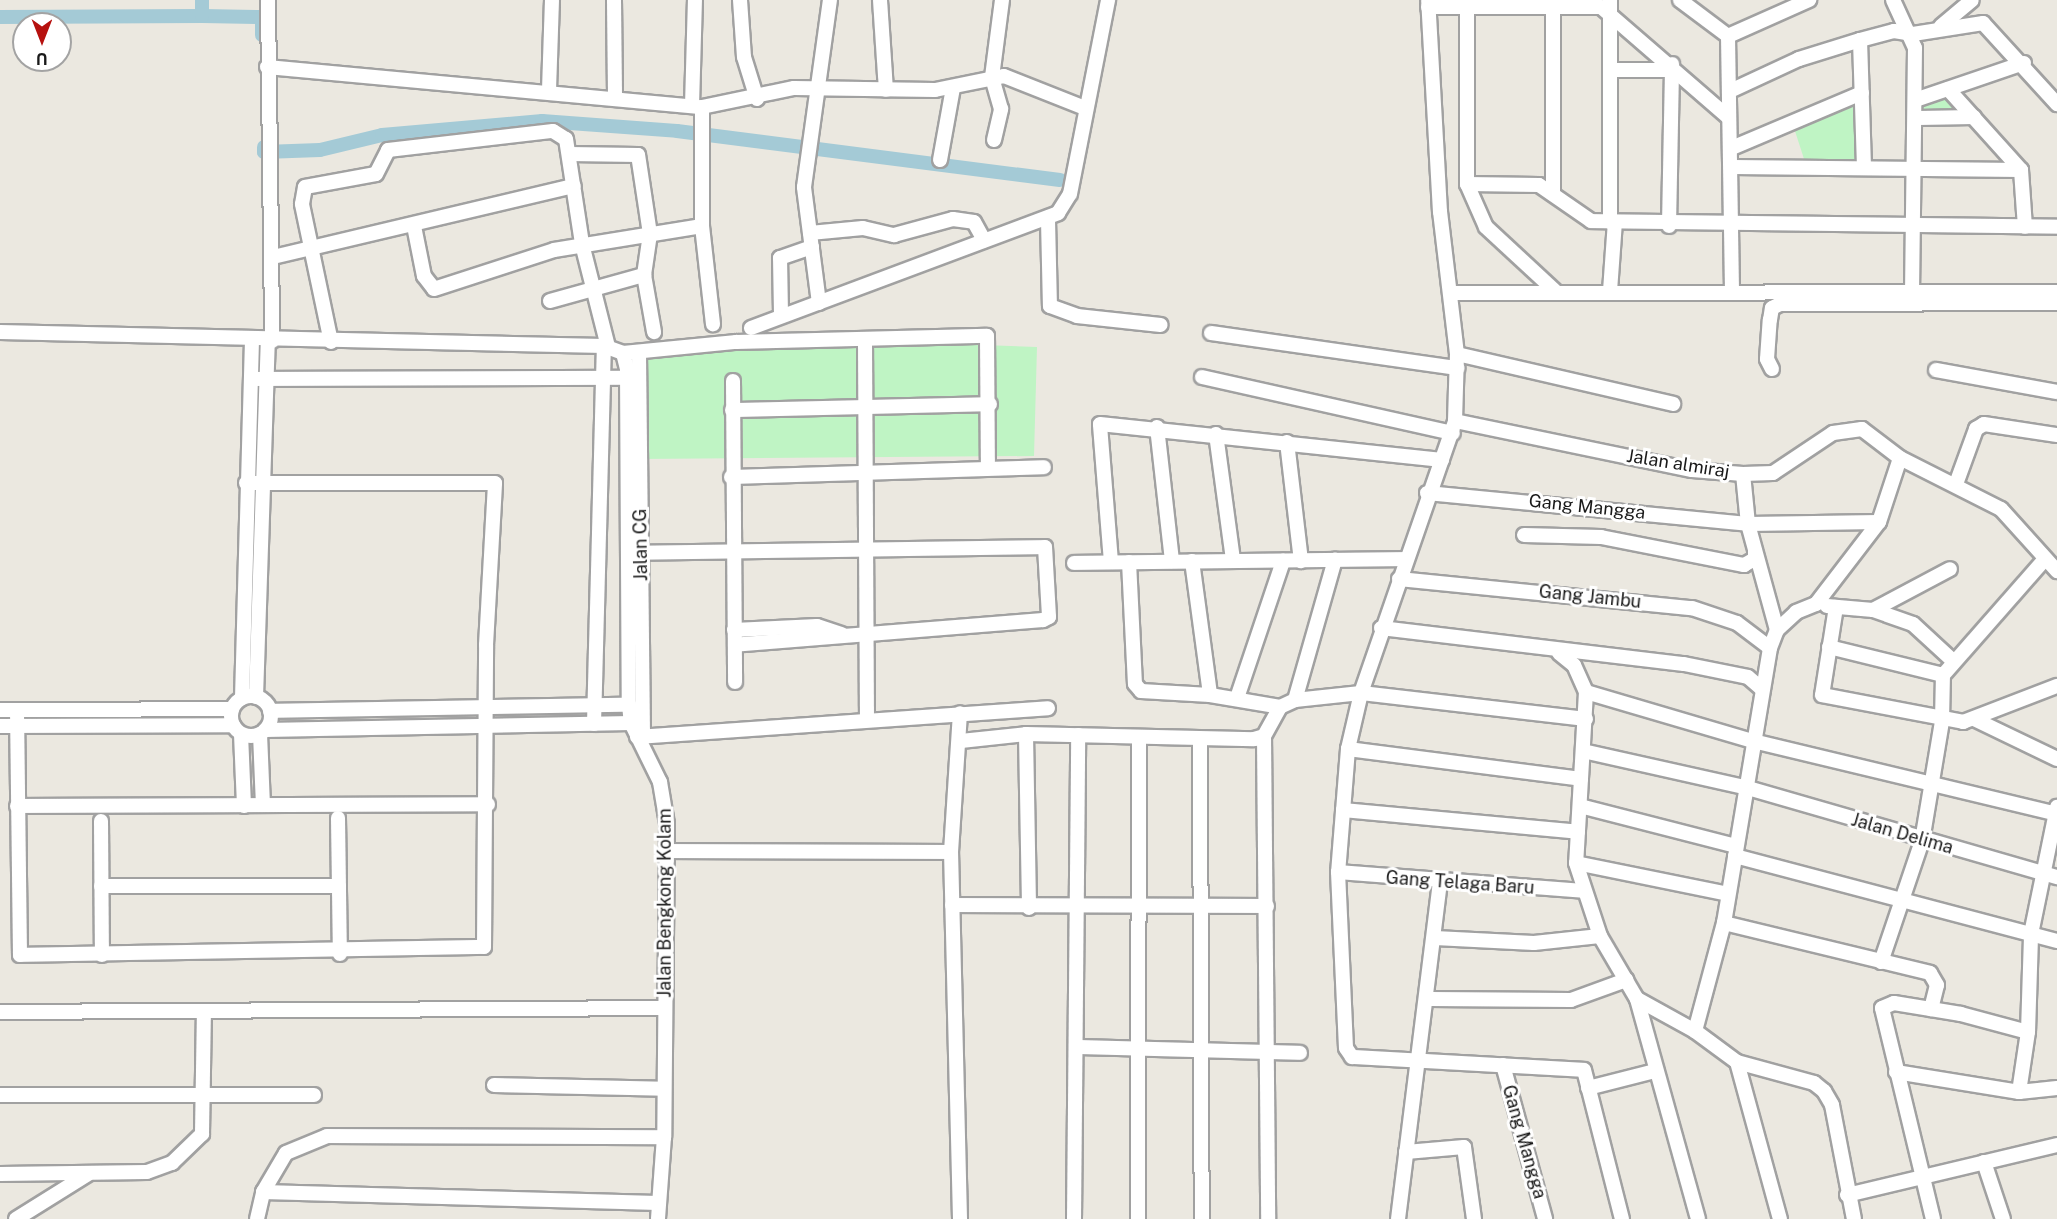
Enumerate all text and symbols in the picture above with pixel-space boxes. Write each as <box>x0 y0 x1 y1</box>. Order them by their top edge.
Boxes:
north arrow <box>12 12 72 72</box>
text: U <box>36 49 48 68</box>
street label: Jalan almiraj <box>1625 445 1731 483</box>
street label: Gang Mangga <box>1528 490 1646 524</box>
street label: Jalan CG <box>630 509 652 581</box>
street label: Gang Jambu <box>1538 581 1642 613</box>
street label: Jalan Bengkong Kolam <box>654 808 676 998</box>
street label: Jalan Delima <box>1848 809 1956 859</box>
street label: Gang Telaga Baru <box>1385 867 1535 899</box>
street label: Gang Mangga <box>1497 1083 1551 1201</box>

